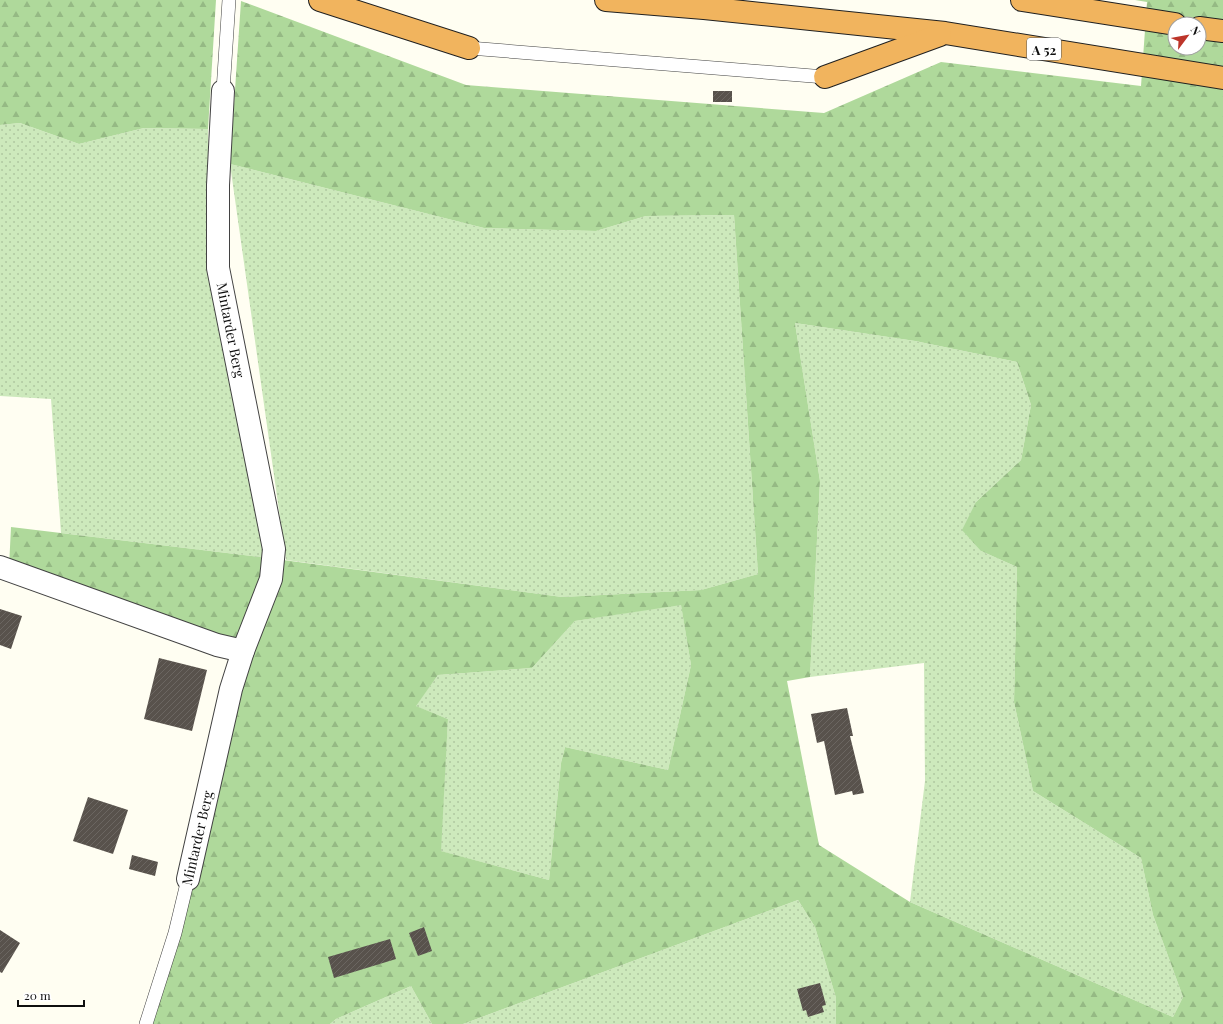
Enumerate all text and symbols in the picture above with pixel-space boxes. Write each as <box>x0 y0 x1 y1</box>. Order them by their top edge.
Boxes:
north arrow <box>1167 16 1207 56</box>
text: N <box>1187 23 1204 38</box>
road number: A 52 <box>1027 38 1061 60</box>
street label: Mintarder Berg <box>212 281 250 380</box>
street label: Mintarder Berg <box>177 788 217 887</box>
scale bar <box>18 982 84 1008</box>
text: 20 m <box>24 987 51 1003</box>

